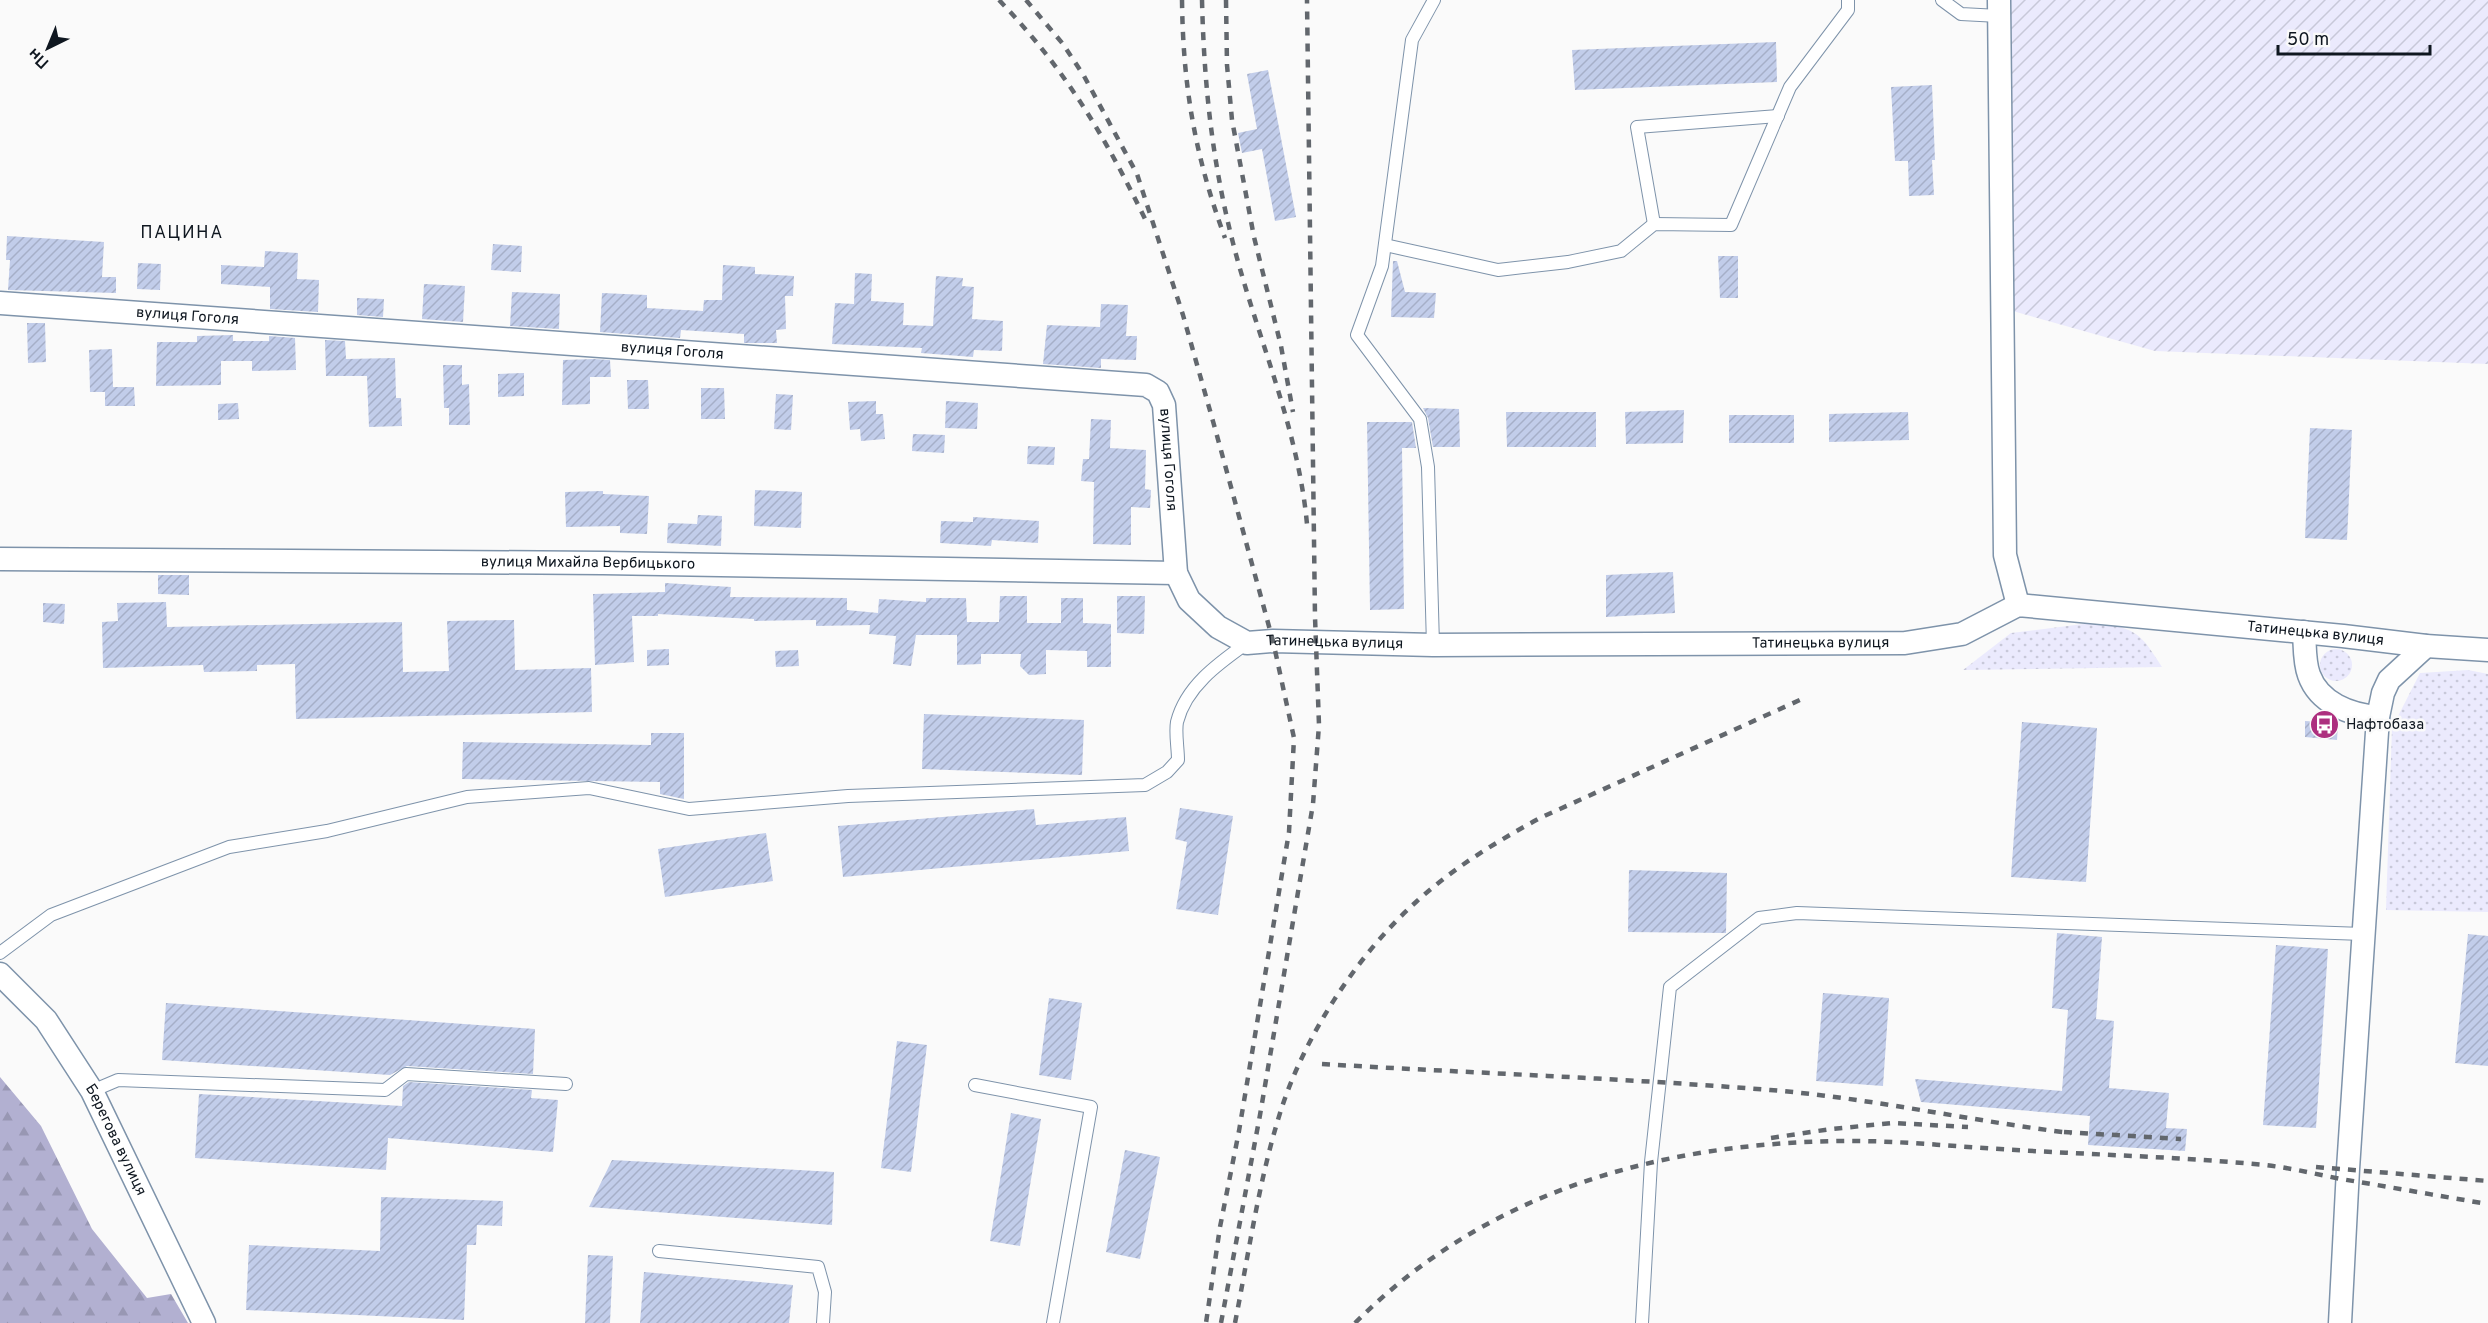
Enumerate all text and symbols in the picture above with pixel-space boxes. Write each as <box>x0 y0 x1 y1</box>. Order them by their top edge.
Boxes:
north arrow <box>18 18 78 78</box>
scale bar <box>2278 18 2430 56</box>
text: 50 m <box>2287 29 2329 52</box>
text: Пн <box>24 43 54 72</box>
district label: ПАЦИНА <box>140 222 224 245</box>
street label: вулиця Гоголя <box>135 303 240 330</box>
street label: вулиця Гоголя <box>620 338 724 364</box>
street label: вулиця Гоголя <box>1155 408 1181 512</box>
street label: вулиця Михайла Вербицького <box>481 553 695 574</box>
street label: Татинецька вулиця <box>2246 617 2385 650</box>
street label: Татинецька вулиця <box>1265 631 1404 654</box>
street label: Татинецька вулиця <box>1752 634 1889 653</box>
bus stop icon: Нафтобаза <box>2309 709 2341 741</box>
place label: Нафтобаза <box>2346 716 2424 735</box>
street label: Берегова вулиця <box>81 1081 151 1199</box>

